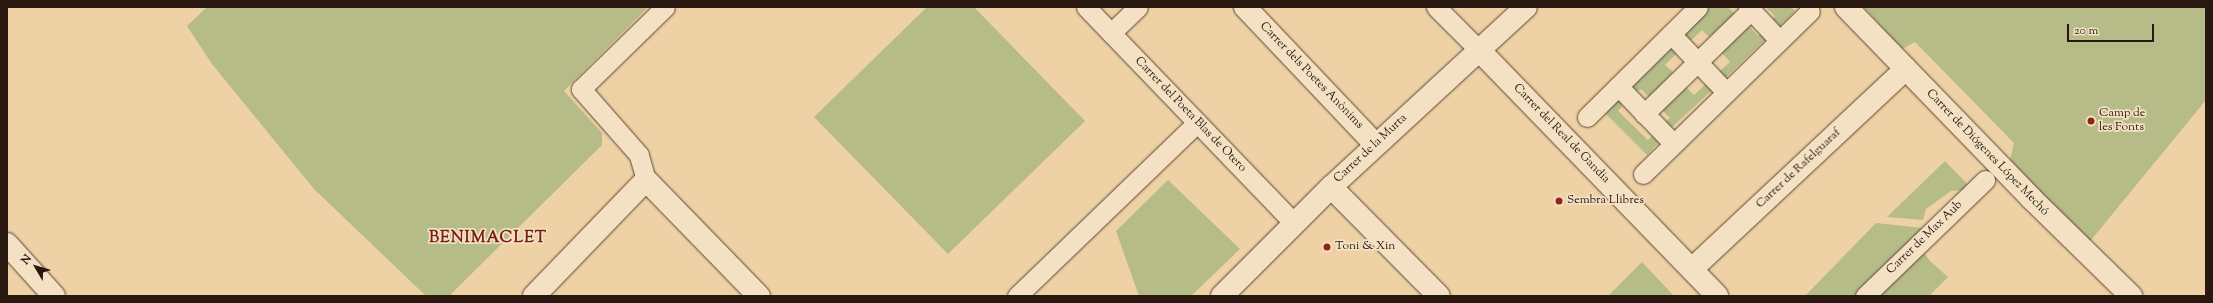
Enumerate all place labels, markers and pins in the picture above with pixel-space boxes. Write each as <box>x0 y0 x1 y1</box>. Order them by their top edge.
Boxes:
place label: Camp de les Fonts <box>2099 107 2145 135</box>
marker: Camp de les Fonts <box>2086 116 2096 126</box>
place label: Sembra Llibres <box>1567 194 1644 208</box>
marker: Sembra Llibres <box>1554 196 1564 206</box>
place label: Toni & Xin <box>1335 240 1395 254</box>
marker: Toni & Xin <box>1322 242 1332 252</box>

